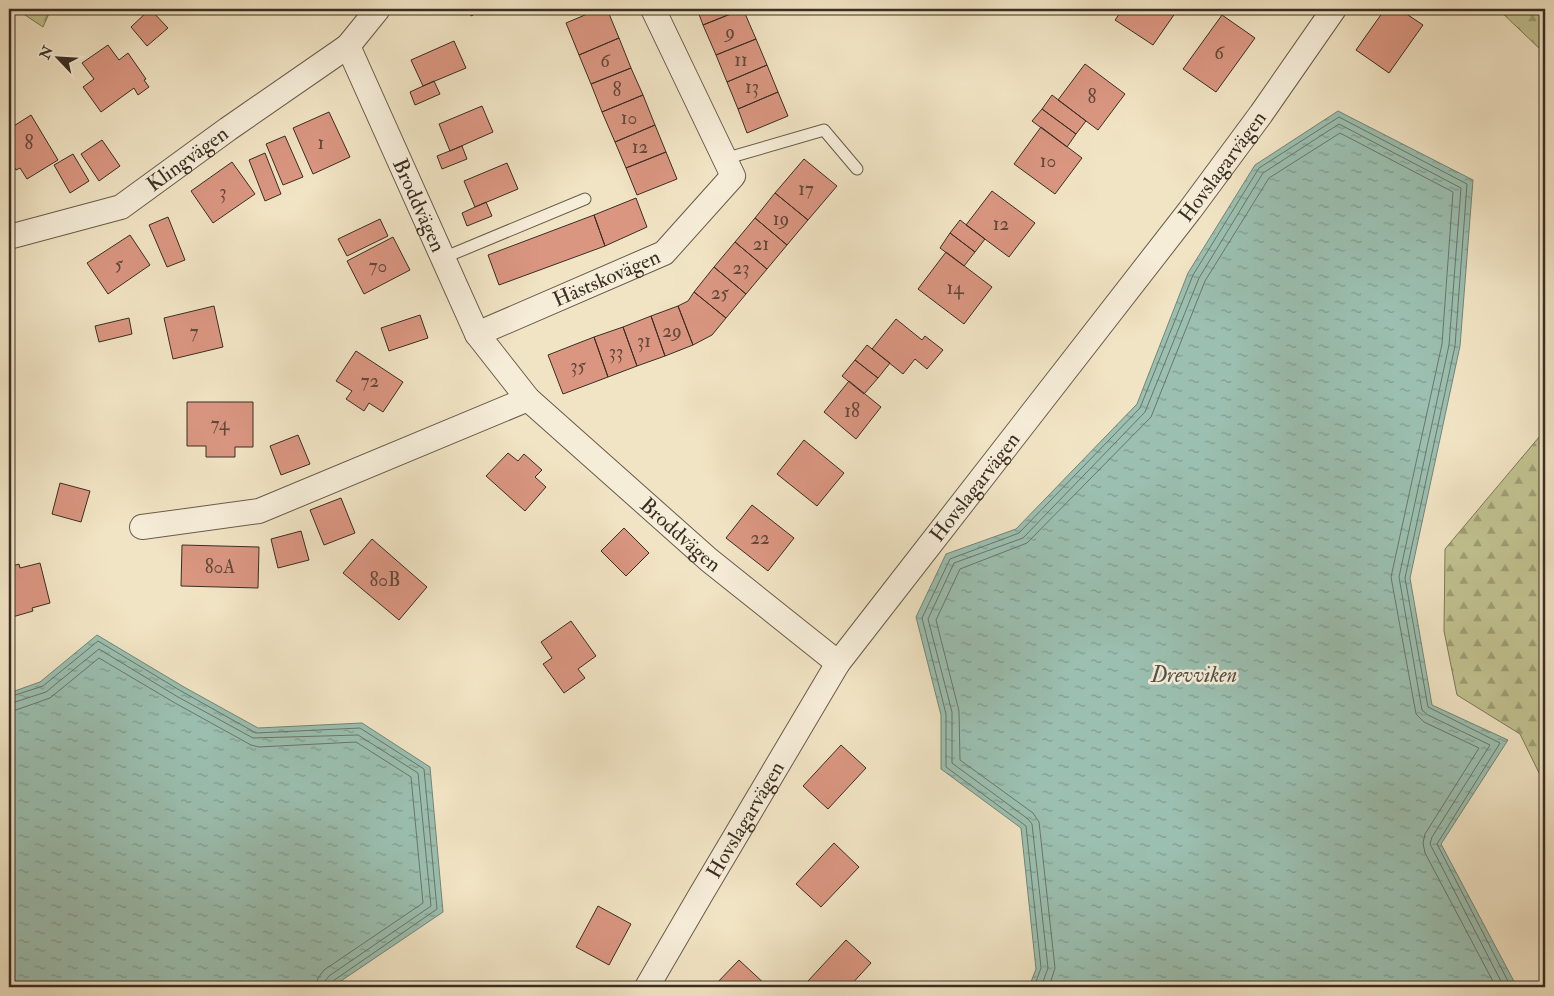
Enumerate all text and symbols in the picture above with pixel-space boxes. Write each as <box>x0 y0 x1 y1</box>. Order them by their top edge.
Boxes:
house number: 9 <box>723 20 735 44</box>
north arrow <box>32 32 82 82</box>
house number: 6 <box>1214 41 1225 65</box>
text: N <box>36 43 57 63</box>
house number: 11 <box>734 48 748 72</box>
house number: 6 <box>600 49 611 73</box>
house number: 13 <box>745 75 759 99</box>
house number: 8 <box>613 78 622 102</box>
house number: 8 <box>1088 85 1097 109</box>
street label: Hovslagarvägen <box>1172 105 1272 227</box>
house number: 10 <box>621 106 637 130</box>
street label: Klingvägen <box>141 120 234 197</box>
house number: 8 <box>25 131 34 155</box>
house number: 1 <box>318 131 324 155</box>
house number: 12 <box>632 135 648 159</box>
house number: 10 <box>1040 149 1056 173</box>
street label: Broddvägen <box>387 154 452 256</box>
house number: 17 <box>798 177 814 201</box>
house number: 3 <box>219 180 227 204</box>
house number: 19 <box>773 207 789 231</box>
house number: 12 <box>993 212 1009 236</box>
house number: 21 <box>753 232 769 256</box>
street label: Hästskovägen <box>549 243 664 313</box>
house number: 5 <box>115 252 124 276</box>
house number: 70 <box>369 254 387 278</box>
house number: 23 <box>733 256 749 280</box>
house number: 14 <box>946 276 964 300</box>
house number: 25 <box>711 281 730 305</box>
house number: 29 <box>662 319 682 343</box>
house number: 7 <box>190 320 199 344</box>
house number: 31 <box>637 329 651 353</box>
house number: 33 <box>609 340 623 364</box>
house number: 35 <box>570 354 586 378</box>
house number: 72 <box>361 369 379 393</box>
house number: 18 <box>844 399 860 423</box>
house number: 74 <box>211 412 230 436</box>
street label: Hovslagarvägen <box>924 427 1026 547</box>
street label: Broddvägen <box>634 491 727 578</box>
house number: 22 <box>750 526 770 550</box>
house number: 80A <box>205 555 235 579</box>
house number: 80B <box>369 568 401 592</box>
water label: Drevviken <box>1150 661 1237 689</box>
street label: Hovslagarvägen <box>700 756 790 883</box>

